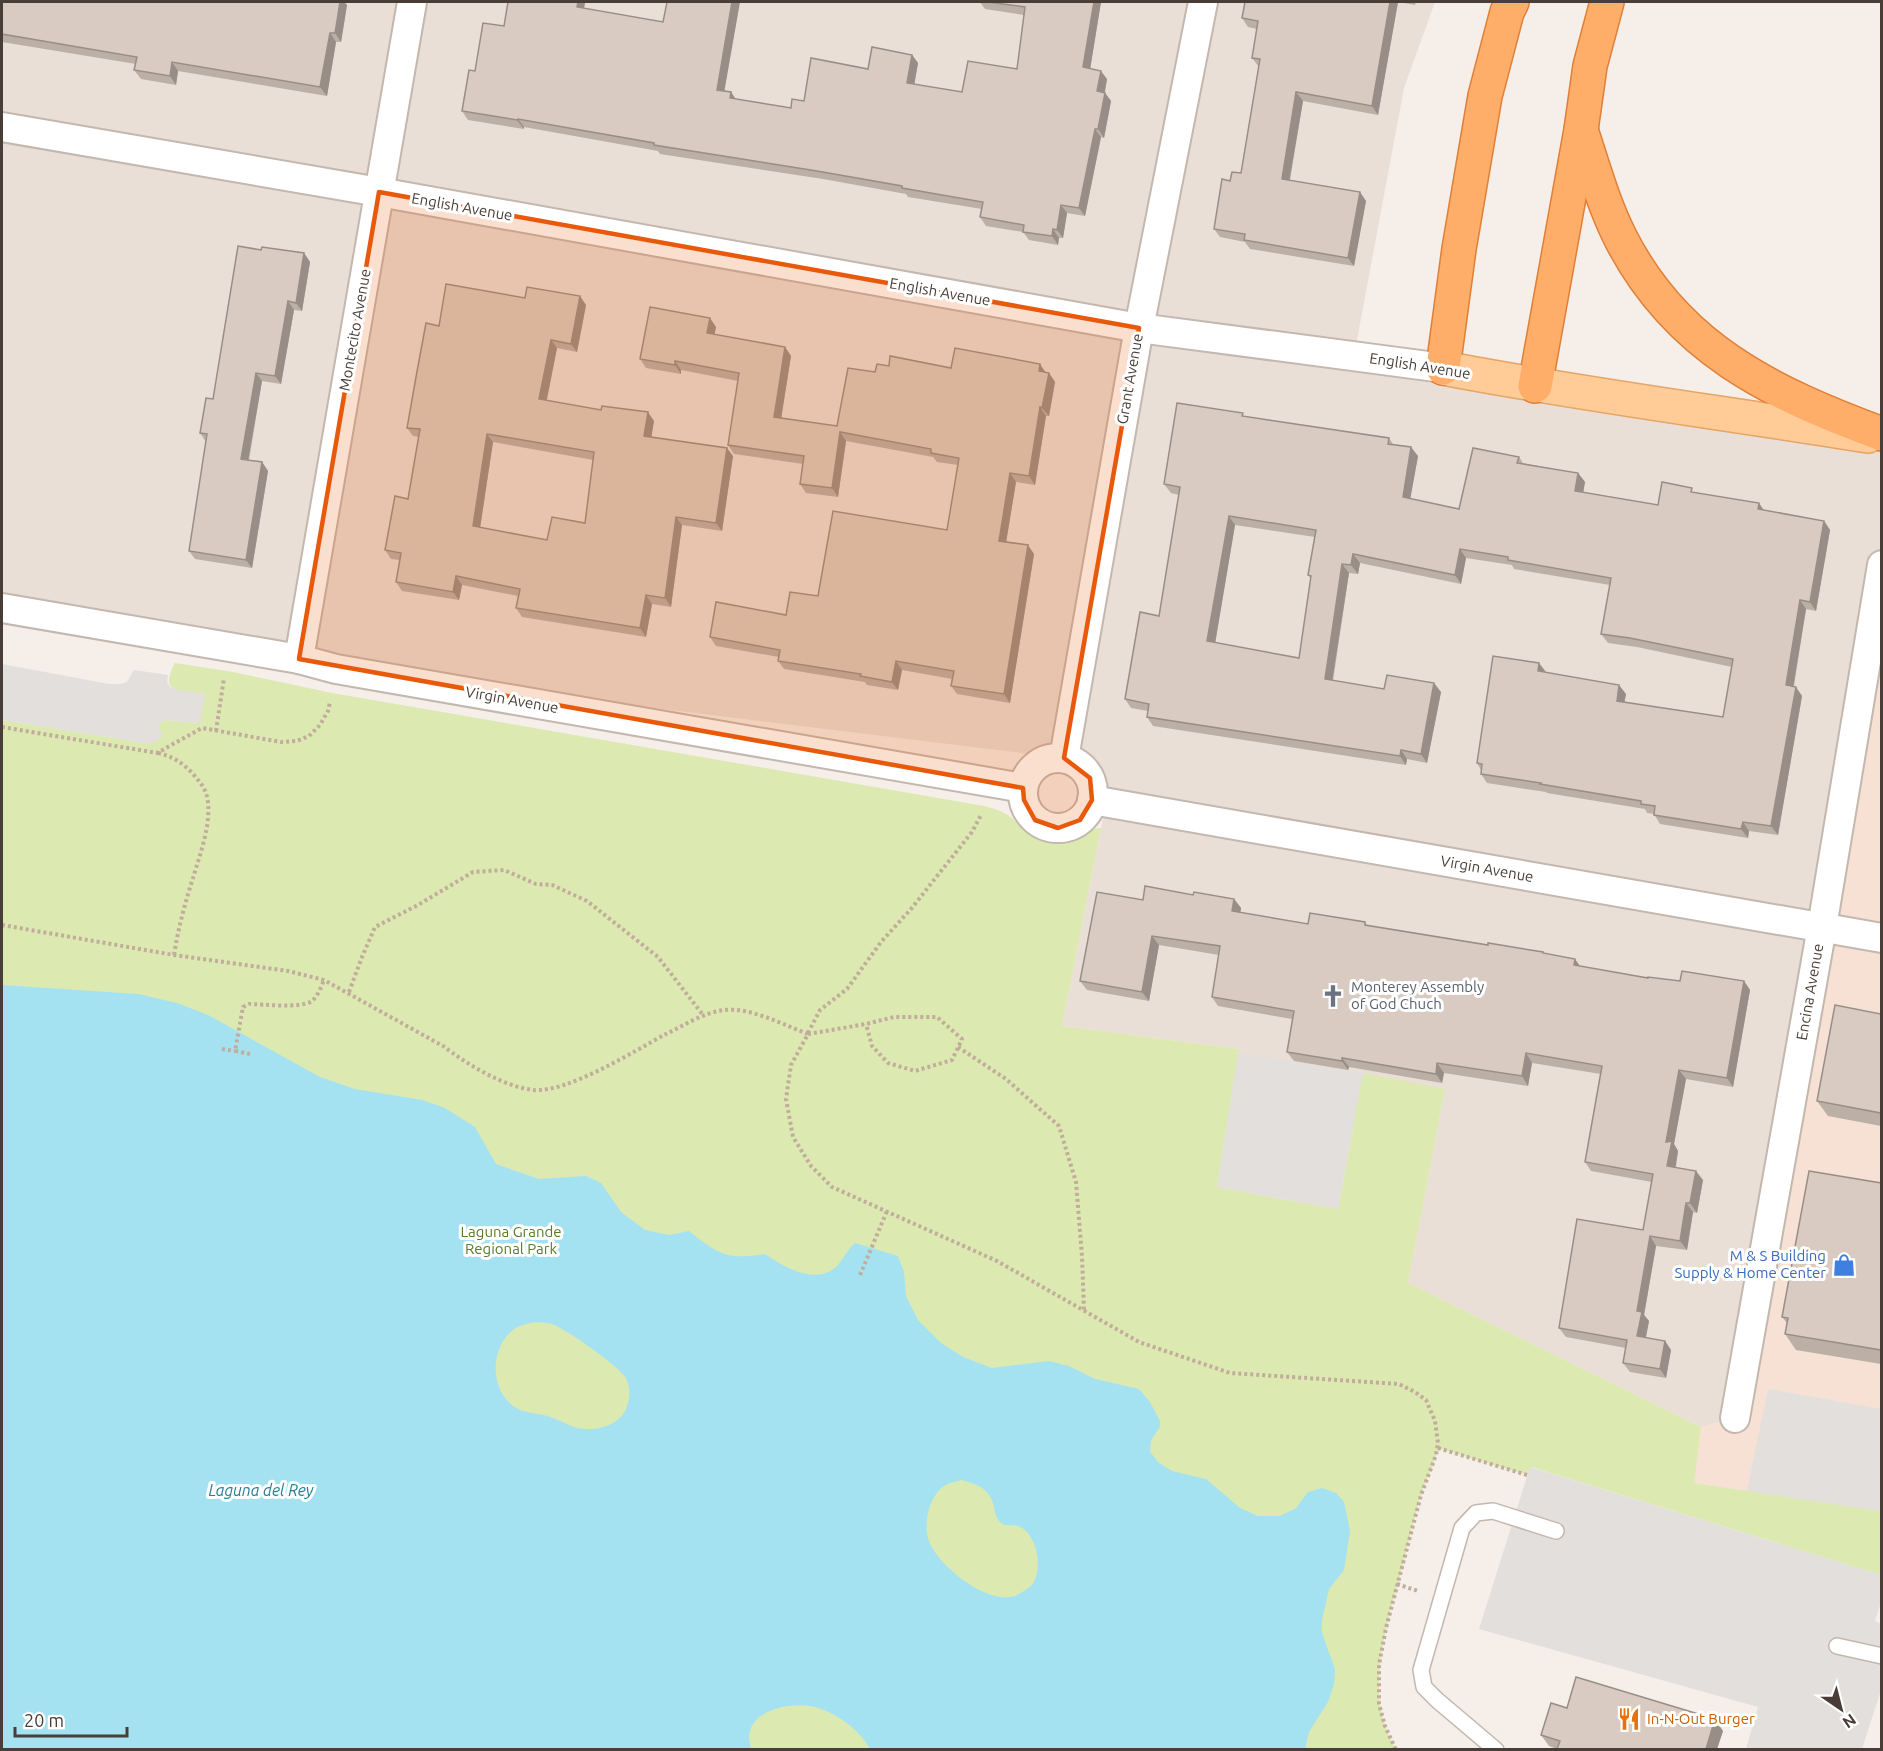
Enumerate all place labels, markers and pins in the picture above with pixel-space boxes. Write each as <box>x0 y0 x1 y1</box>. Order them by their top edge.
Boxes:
place label: Monterey Assembly of God Chuch <box>1351 978 1484 1012</box>
church icon: Monterey Assembly of God Chuch <box>1320 983 1346 1009</box>
place label: M & S Building Supply & Home Center <box>1674 1247 1826 1281</box>
shop icon: M & S Building Supply & Home Center <box>1831 1252 1857 1278</box>
restaurant icon: In-N-Out Burger <box>1616 1706 1642 1732</box>
place label: In-N-Out Burger <box>1647 1710 1755 1727</box>

